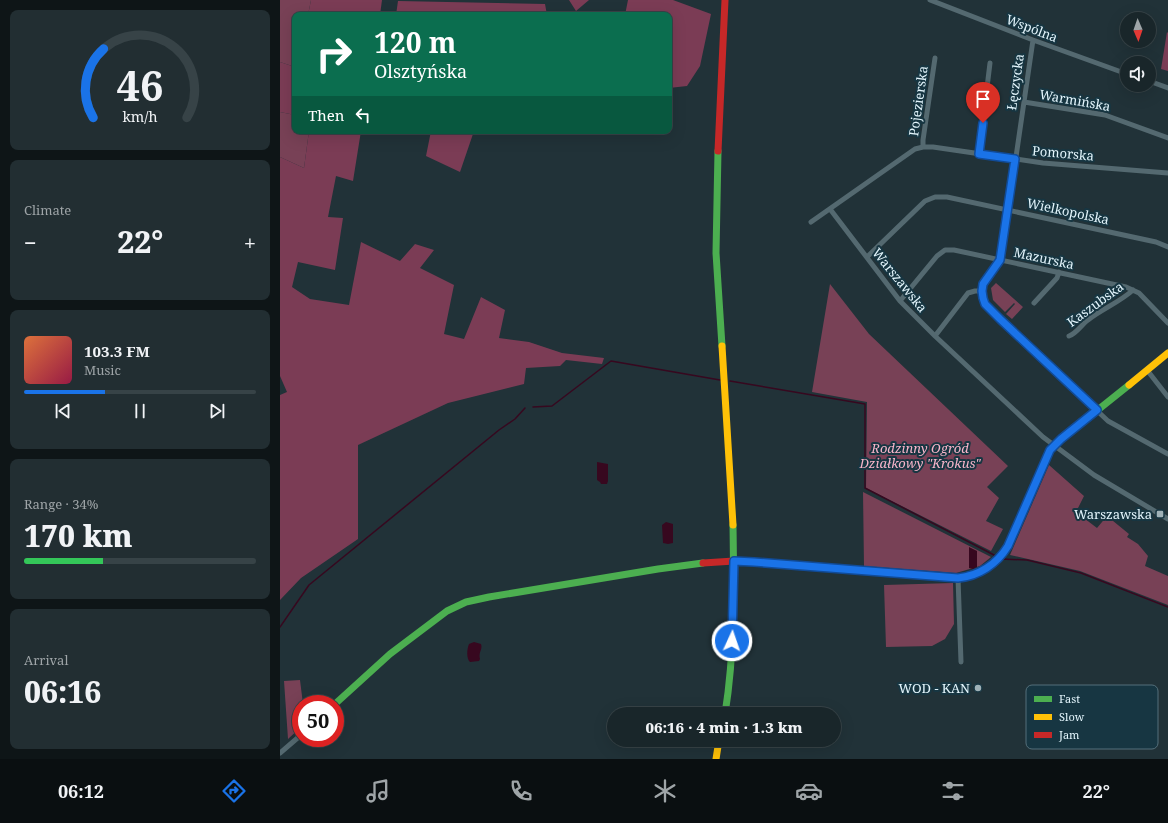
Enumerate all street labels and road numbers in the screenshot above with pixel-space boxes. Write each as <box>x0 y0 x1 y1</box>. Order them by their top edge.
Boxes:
street label: Wspólna <box>1004 10 1060 46</box>
street label: Łęczycka <box>1002 53 1028 111</box>
street label: Pojezierska <box>904 65 932 137</box>
street label: Warmińska <box>1038 85 1112 115</box>
street label: Pomorska <box>1031 141 1095 165</box>
street label: Wielkopolska <box>1025 193 1111 229</box>
street label: Mazurska <box>1012 243 1076 273</box>
street label: Warszawska <box>868 244 932 316</box>
street label: Kaszubska <box>1063 277 1127 331</box>

